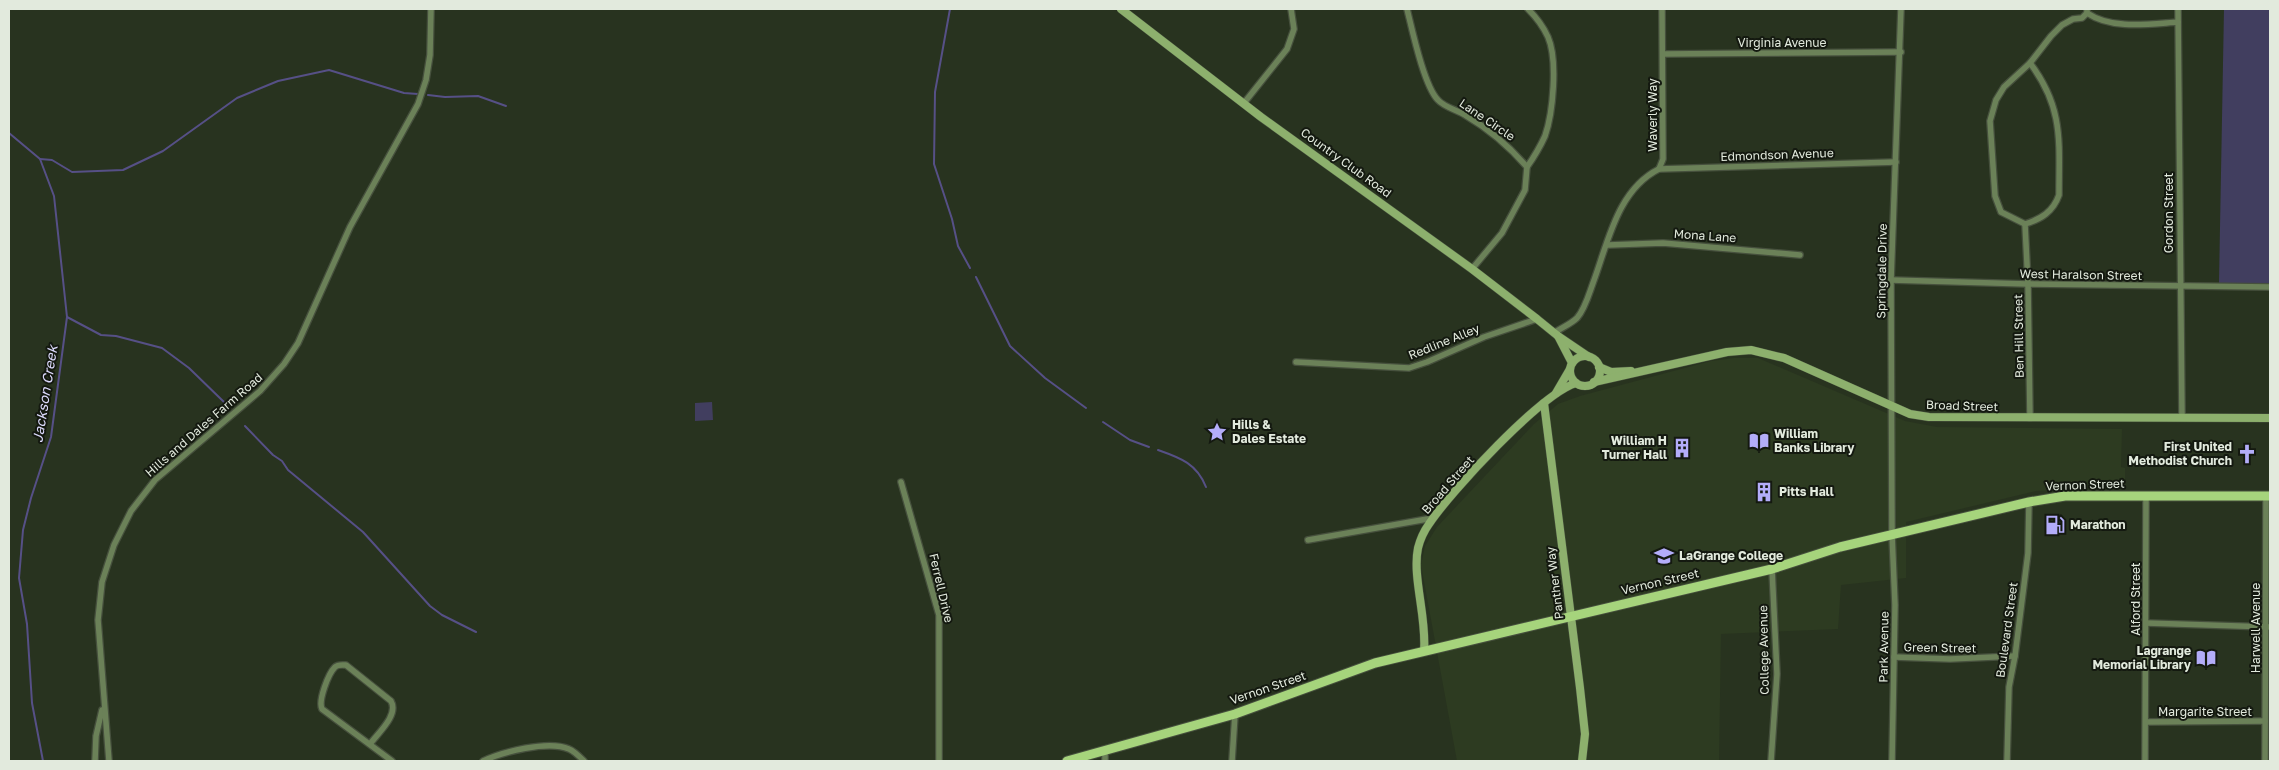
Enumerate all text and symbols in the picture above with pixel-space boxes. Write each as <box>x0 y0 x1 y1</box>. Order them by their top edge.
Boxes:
street label: Virginia Avenue <box>1737 35 1827 50</box>
street label: Waverly Way <box>1645 78 1660 152</box>
street label: Lane Circle <box>1456 95 1518 144</box>
street label: Country Club Road <box>1298 125 1395 201</box>
street label: Edmondson Avenue <box>1720 145 1834 164</box>
street label: Gordon Street <box>2161 172 2176 253</box>
street label: Springdale Drive <box>1873 223 1890 319</box>
street label: Mona Lane <box>1673 226 1737 245</box>
street label: West Haralson Street <box>2020 266 2143 283</box>
street label: Ben Hill Street <box>2010 294 2027 378</box>
street label: Redline Alley <box>1406 320 1482 363</box>
water label: Jackson Creek <box>28 342 61 444</box>
street label: Hills and Dales Farm Road <box>142 370 265 480</box>
street label: Broad Street <box>1926 397 1999 414</box>
place label: Hills & Dales Estate <box>1232 417 1306 446</box>
place icon: Hills & Dales Estate <box>1206 421 1228 443</box>
place label: William Banks Library <box>1774 426 1855 455</box>
library icon: William Banks Library <box>1748 430 1770 452</box>
place label: William H Turner Hall <box>1602 433 1667 462</box>
building icon: William H Turner Hall <box>1671 437 1693 459</box>
place label: First United Methodist Church <box>2128 439 2232 468</box>
church icon: First United Methodist Church <box>2236 443 2258 465</box>
street label: Broad Street <box>1418 452 1477 517</box>
street label: Vernon Street <box>2045 476 2125 493</box>
building icon: Pitts Hall <box>1753 481 1775 503</box>
place label: Pitts Hall <box>1779 484 1834 499</box>
fuel station icon: Marathon <box>2044 514 2066 536</box>
place label: Marathon <box>2070 517 2126 532</box>
school or university icon: LaGrange College <box>1653 545 1675 567</box>
street label: Panther Way <box>1543 546 1566 620</box>
place label: LaGrange College <box>1679 548 1783 563</box>
street label: Ferrell Drive <box>926 552 957 624</box>
street label: Alford Street <box>2128 562 2143 636</box>
street label: Vernon Street <box>1619 565 1700 598</box>
street label: Boulevard Street <box>1992 581 2021 679</box>
street label: Harwell Avenue <box>2248 583 2263 673</box>
street label: College Avenue <box>1755 605 1772 695</box>
street label: Park Avenue <box>1875 611 1892 683</box>
street label: Green Street <box>1903 639 1977 656</box>
place label: Lagrange Memorial Library <box>2092 643 2192 672</box>
library icon: Lagrange Memorial Library <box>2195 647 2217 669</box>
street label: Vernon Street <box>1228 667 1308 708</box>
street label: Margarite Street <box>2158 704 2252 719</box>

